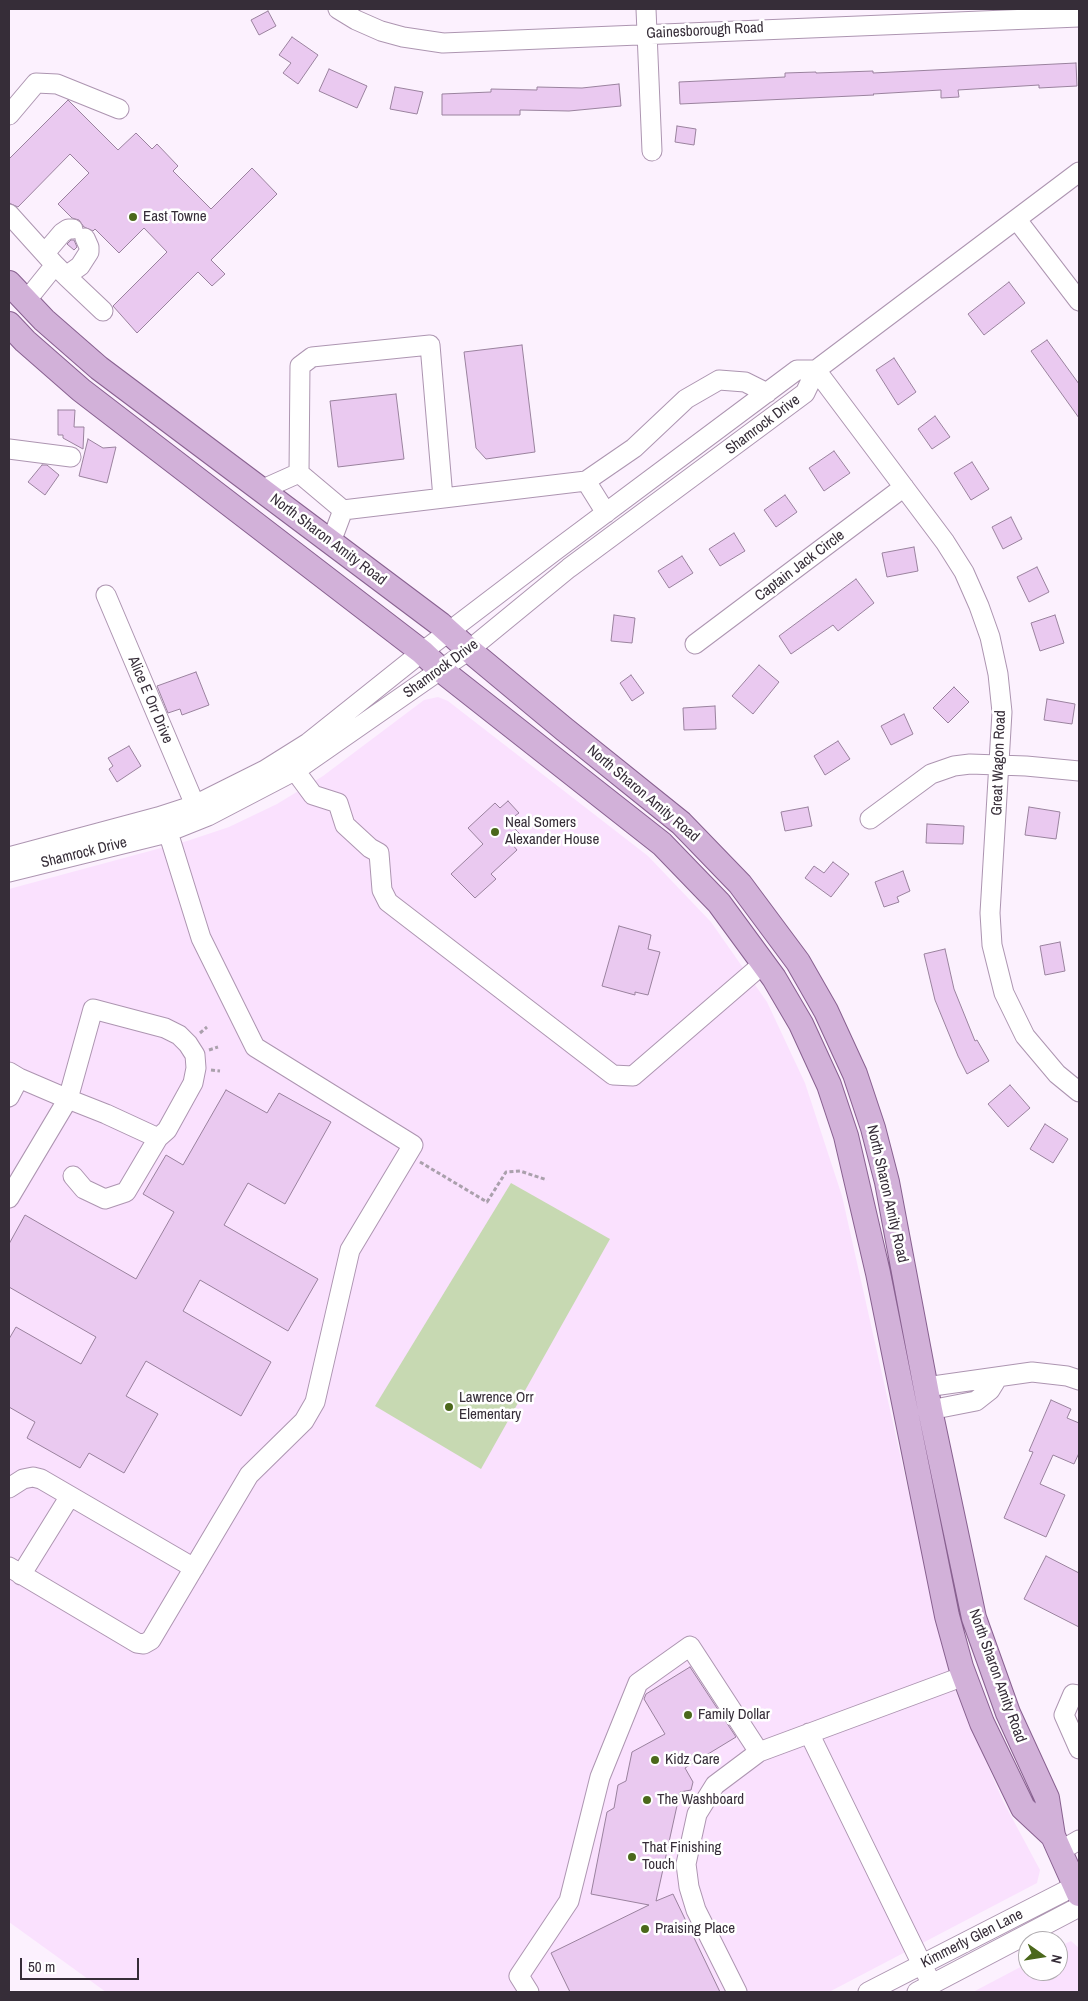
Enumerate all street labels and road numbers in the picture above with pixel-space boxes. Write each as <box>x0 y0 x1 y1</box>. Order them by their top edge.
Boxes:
street label: Gainesborough Road <box>646 19 764 43</box>
street label: Shamrock Drive <box>722 391 804 459</box>
street label: North Sharon Amity Road <box>266 490 390 590</box>
street label: Captain Jack Circle <box>752 527 848 605</box>
street label: Shamrock Drive <box>400 636 482 702</box>
street label: Alice E Orr Drive <box>124 654 176 746</box>
street label: Great Wagon Road <box>988 710 1010 816</box>
street label: North Sharon Amity Road <box>583 742 703 846</box>
street label: Shamrock Drive <box>39 834 129 872</box>
street label: North Sharon Amity Road <box>862 1123 912 1265</box>
street label: North Sharon Amity Road <box>964 1607 1030 1745</box>
street label: Kimmerly Glen Lane <box>918 1906 1026 1972</box>

